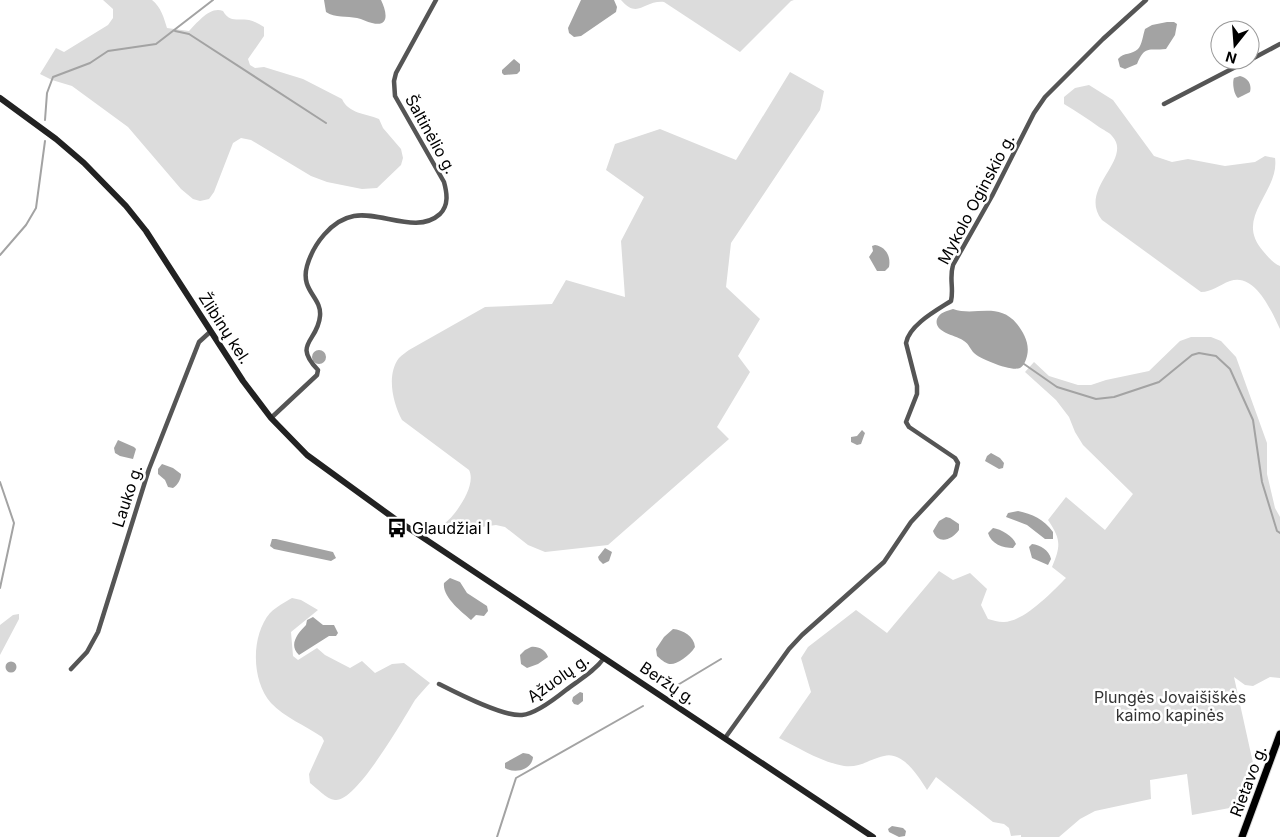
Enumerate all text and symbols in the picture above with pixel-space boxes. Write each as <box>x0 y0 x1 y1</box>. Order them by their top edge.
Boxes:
north arrow <box>1210 20 1260 70</box>
text: N <box>1223 48 1239 68</box>
street label: Šaltinėlio g. <box>401 91 461 177</box>
street label: Mykolo Oginskio g. <box>933 130 1019 268</box>
street label: Žlibinų kel. <box>195 289 255 367</box>
street label: Lauko g. <box>108 462 146 530</box>
bus stop icon: Glaudžiai I <box>386 517 408 539</box>
place label: Glaudžiai I <box>412 518 490 538</box>
street label: Ąžuolų g. <box>523 649 593 707</box>
street label: Beržų g. <box>636 657 700 709</box>
park label: Plungės Jovaišiškės kaimo kapinės <box>1094 687 1246 725</box>
street label: Rietavo g. <box>1225 743 1271 819</box>

